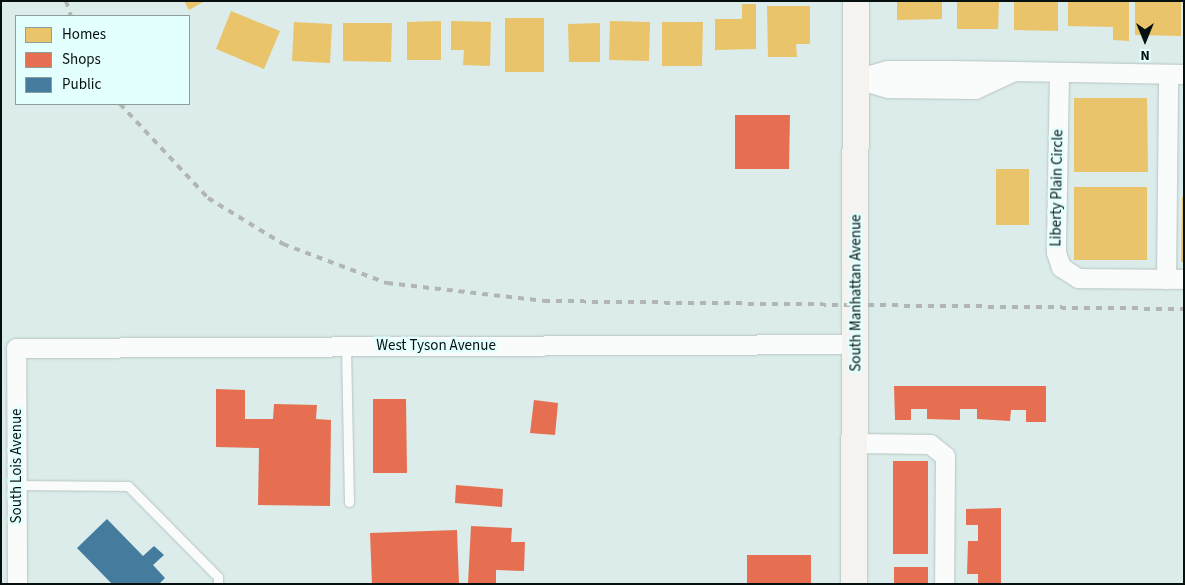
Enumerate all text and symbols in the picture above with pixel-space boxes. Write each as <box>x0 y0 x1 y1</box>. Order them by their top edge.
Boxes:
legend <box>15 15 190 105</box>
north arrow <box>1120 15 1170 65</box>
text: Homes <box>62 24 106 45</box>
text: N <box>1140 45 1150 65</box>
text: Shops <box>62 49 101 70</box>
text: Public <box>62 74 101 95</box>
street label: Liberty Plain Circle <box>1047 129 1067 247</box>
street label: South Manhattan Avenue <box>847 214 865 372</box>
street label: West Tyson Avenue <box>376 337 496 355</box>
street label: South Lois Avenue <box>8 409 26 523</box>

